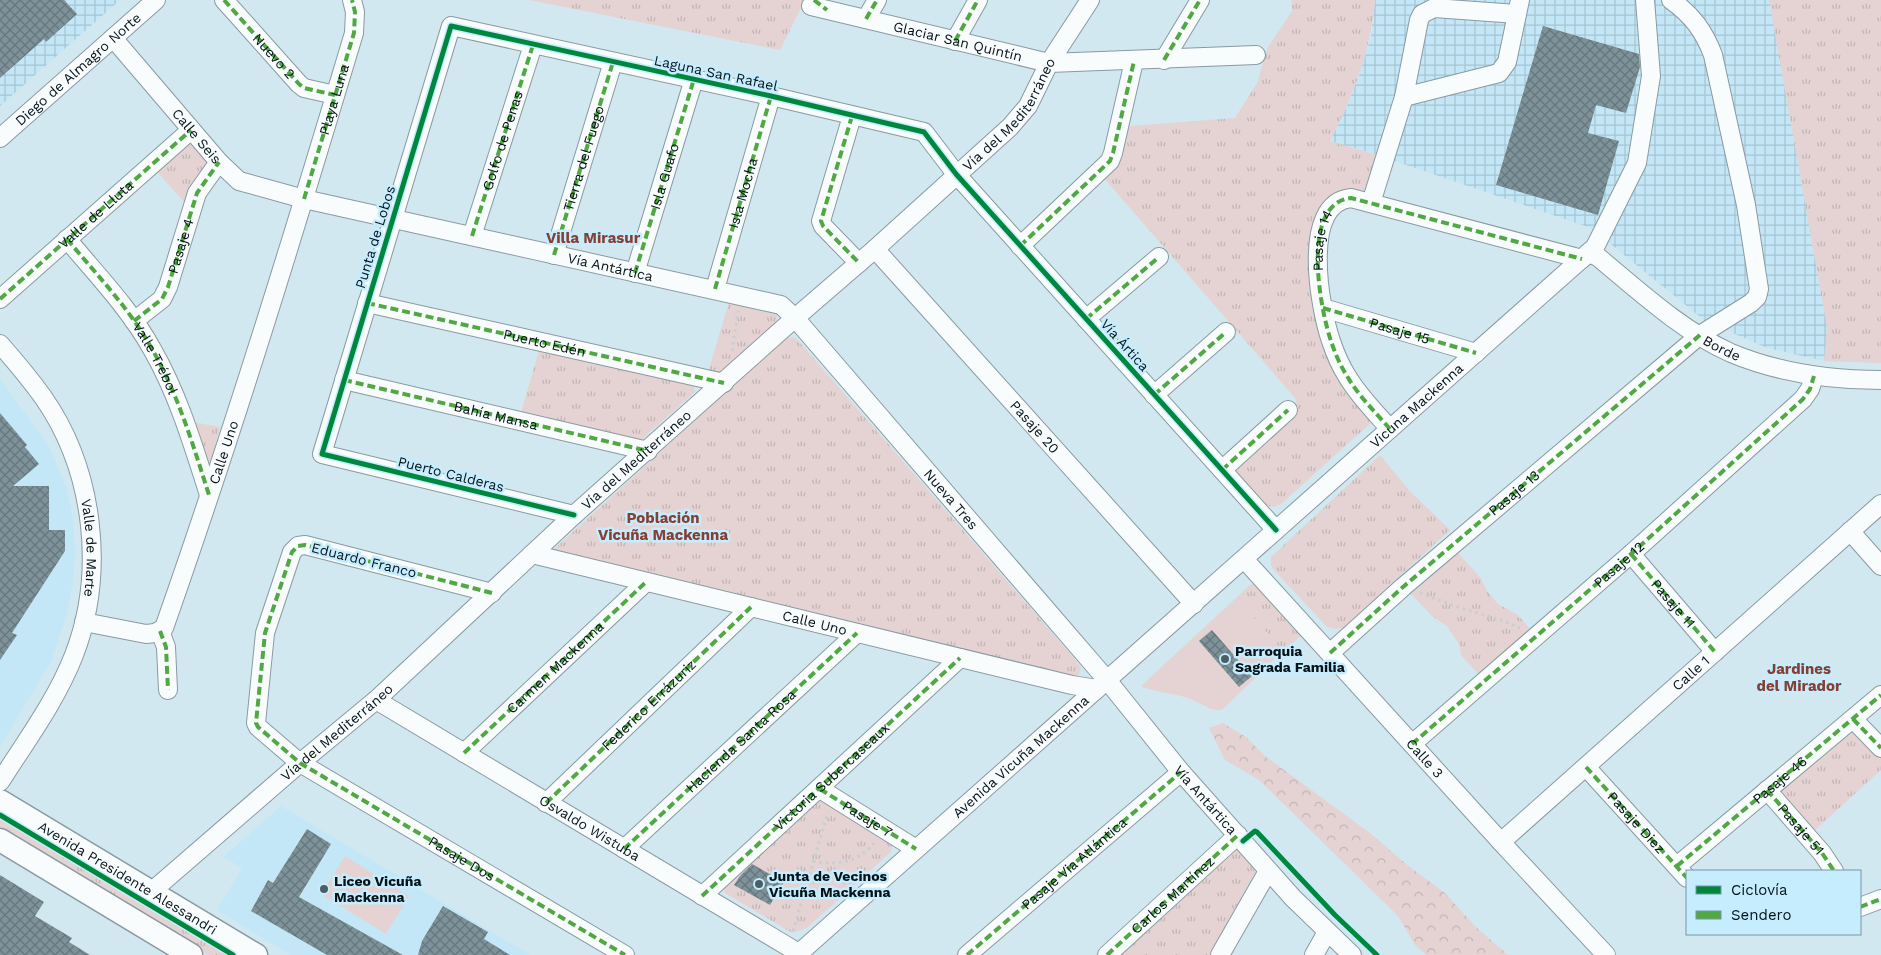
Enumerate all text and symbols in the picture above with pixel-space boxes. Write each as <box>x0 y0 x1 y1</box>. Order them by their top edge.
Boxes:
street label: Diego de Almagro Norte <box>12 9 144 129</box>
street label: Glaciar San Quintín <box>892 18 1024 64</box>
street label: Nuevo 2 <box>250 30 298 82</box>
street label: Laguna San Rafael <box>653 52 780 94</box>
street label: Vía del Mediterráneo <box>959 55 1058 174</box>
street label: Playa Luna <box>316 62 352 137</box>
street label: Golfo de Penas <box>479 89 526 192</box>
street label: Tierra del Fuego <box>560 104 607 213</box>
street label: Calle Seis <box>169 105 225 167</box>
street label: Isla Guafo <box>647 141 682 211</box>
street label: Isla Mocha <box>725 156 761 230</box>
street label: Valle de Lluta <box>55 177 137 251</box>
street label: Punta de Lobos <box>352 184 398 290</box>
street label: Pasaje 14 <box>1310 207 1336 272</box>
street label: Pasaje 4 <box>165 216 197 276</box>
district label: Villa Mirasur <box>546 229 641 247</box>
street label: Vía Antártica <box>566 250 655 284</box>
street label: Pasaje 15 <box>1368 314 1432 347</box>
street label: Vía Ártica <box>1097 316 1153 374</box>
street label: Valle Trébol <box>129 319 181 397</box>
street label: Puerto Edén <box>502 326 587 360</box>
street label: Borde <box>1700 332 1743 364</box>
street label: Vicuna Mackenna <box>1367 360 1466 451</box>
street label: Pasaje 20 <box>1007 397 1063 456</box>
street label: Bahía Mansa <box>452 398 540 433</box>
street label: Vía del Mediterráneo <box>578 407 694 513</box>
street label: Calle Uno <box>206 419 241 486</box>
street label: Puerto Calderas <box>396 453 506 495</box>
street label: Nueva Tres <box>921 466 981 532</box>
street label: Pasaje 13 <box>1485 467 1543 519</box>
street label: Valle de Marte <box>78 498 100 598</box>
district label: Población Vicuña Mackenna <box>598 509 728 544</box>
street label: Pasaje 12 <box>1590 538 1647 591</box>
street label: Eduardo Franco <box>310 539 418 581</box>
street label: Pasaje 11 <box>1648 576 1699 631</box>
street label: Calle Uno <box>781 607 849 638</box>
street label: Carmen Mackenna <box>503 618 607 717</box>
place label: Parroquia Sagrada Familia <box>1235 643 1346 675</box>
marker: Parroquia Sagrada Familia <box>1219 653 1231 665</box>
street label: Calle 1 <box>1669 653 1713 694</box>
street label: Federico Errázuriz <box>598 656 699 754</box>
district label: Jardines del Mirador <box>1757 660 1842 695</box>
street label: Vía del Mediterráneo <box>278 681 396 784</box>
street label: Hacienda Santa Rosa <box>682 686 799 796</box>
street label: Avenida Vicuña Mackenna <box>949 692 1092 821</box>
street label: Victoria Subercaseaux <box>770 719 893 834</box>
street label: Calle 3 <box>1403 735 1447 781</box>
street label: Pasaje 46 <box>1749 753 1810 807</box>
street label: Vía Antártica <box>1171 762 1241 838</box>
street label: Pasaje Diez <box>1604 788 1669 857</box>
street label: Osvaldo Wistuba <box>536 792 643 864</box>
street label: Pasaje 7 <box>840 797 895 840</box>
street label: Pasaje 51 <box>1775 801 1828 858</box>
street label: Pasaje Via Atlántica <box>1018 814 1130 913</box>
street label: Avenida Presidente Alessandri <box>35 818 220 938</box>
street label: Pasaje Dos <box>426 833 498 884</box>
street label: Carlos Martínez <box>1128 853 1218 937</box>
place label: Junta de Vecinos Vicuña Mackenna <box>769 868 891 900</box>
legend <box>1686 870 1861 935</box>
place label: Liceo Vicuña Mackenna <box>334 873 422 905</box>
marker: Junta de Vecinos Vicuña Mackenna <box>753 878 765 890</box>
text: Ciclovía <box>1731 881 1788 899</box>
marker: Liceo Vicuña Mackenna <box>318 883 330 895</box>
text: Sendero <box>1731 906 1792 924</box>

